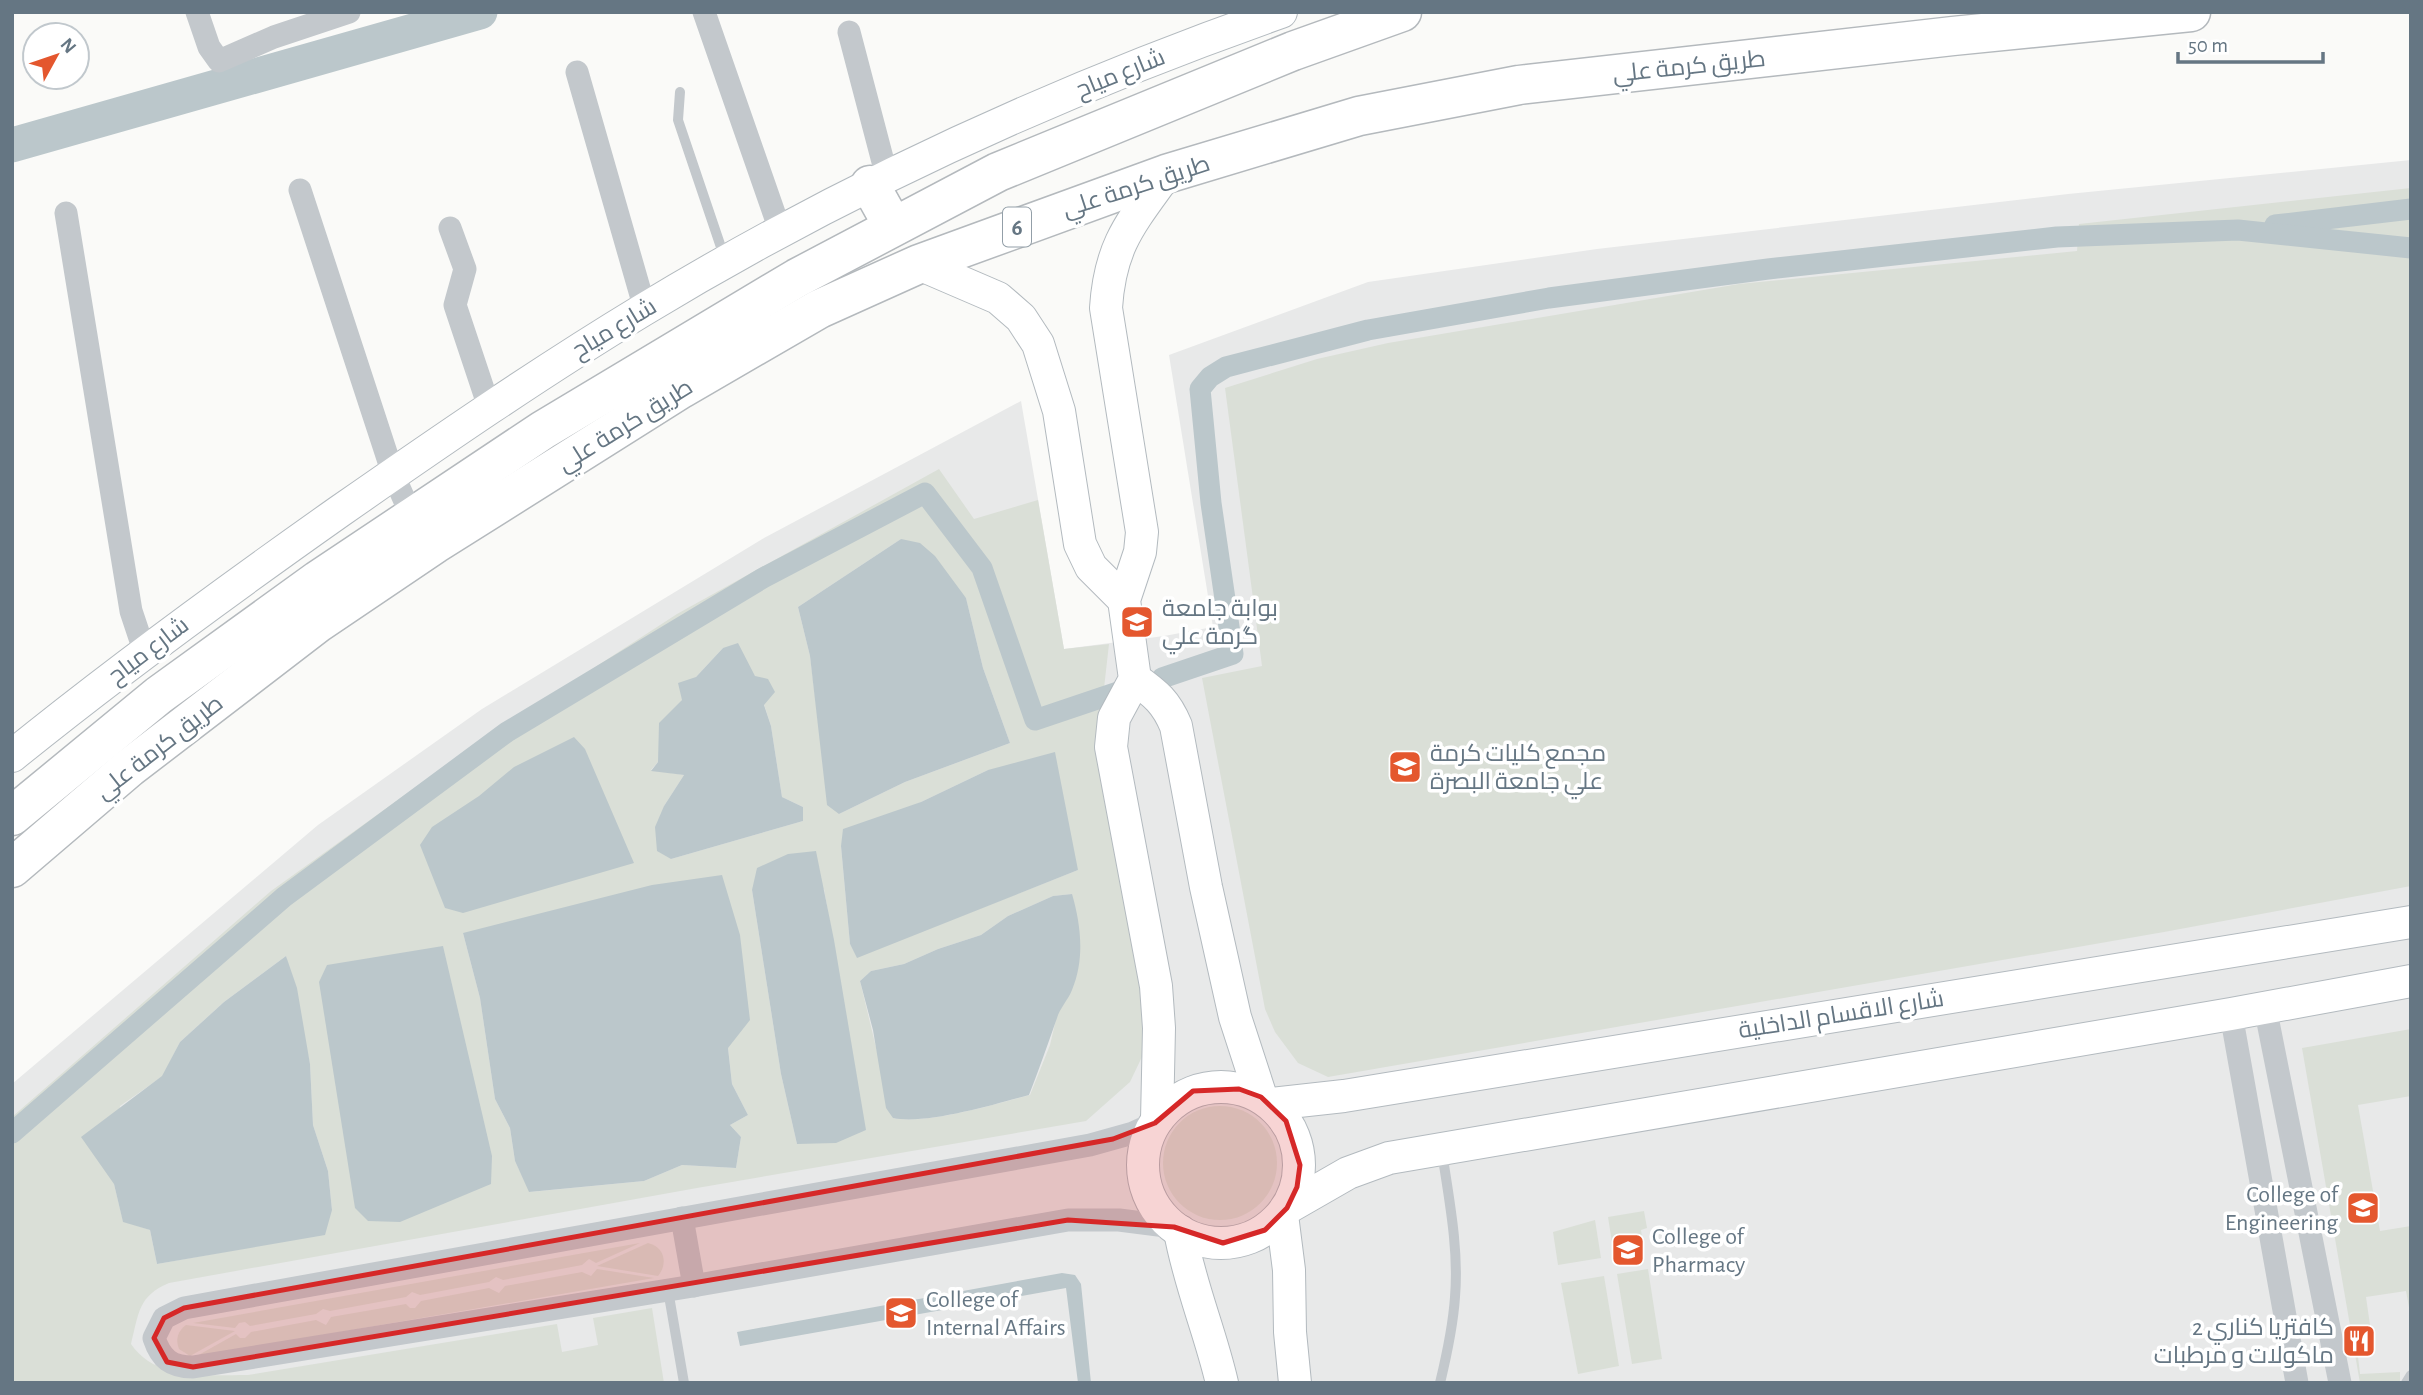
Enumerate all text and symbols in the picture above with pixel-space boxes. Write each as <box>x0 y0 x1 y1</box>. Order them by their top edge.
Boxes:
north arrow <box>21 21 91 91</box>
scale bar <box>2178 21 2323 65</box>
text: N <box>56 35 79 57</box>
text: 50 m <box>2188 35 2228 56</box>
street label: شارع مياح <box>1072 44 1170 105</box>
street label: طريق كرمة علي <box>1611 47 1767 93</box>
street label: طريق كرمة علي <box>1060 152 1215 228</box>
road number: 6 <box>1003 208 1031 246</box>
street label: شارع مياح <box>568 294 662 366</box>
street label: طريق كرمة علي <box>554 375 700 482</box>
place label: بوابة جامعة گرمة علي <box>1162 597 1278 655</box>
school or university icon: بوابة جامعة گرمة علي <box>1118 603 1156 641</box>
street label: شارع مياح <box>103 612 195 691</box>
street label: طريق كرمة علي <box>92 691 231 809</box>
place label: مجمع كليات كرمة علي جامعة البصرة <box>1430 742 1606 800</box>
school or university icon: مجمع كليات كرمة علي جامعة البصرة <box>1386 748 1424 786</box>
street label: شارع الاقسام الداخلية <box>1737 986 1946 1046</box>
place label: College of Engineering <box>2225 1183 2340 1235</box>
school or university icon: College of Engineering <box>2344 1189 2382 1227</box>
place label: College of Pharmacy <box>1652 1225 1745 1277</box>
school or university icon: College of Pharmacy <box>1609 1231 1647 1269</box>
place label: College of Internal Affairs <box>926 1288 1066 1340</box>
school or university icon: College of Internal Affairs <box>882 1294 920 1332</box>
place label: كافتريا كناري 2 ماكولات و مرطبات <box>2154 1316 2334 1368</box>
restaurant icon: كافتريا كناري 2 ماكولات و مرطبات <box>2340 1322 2378 1360</box>

